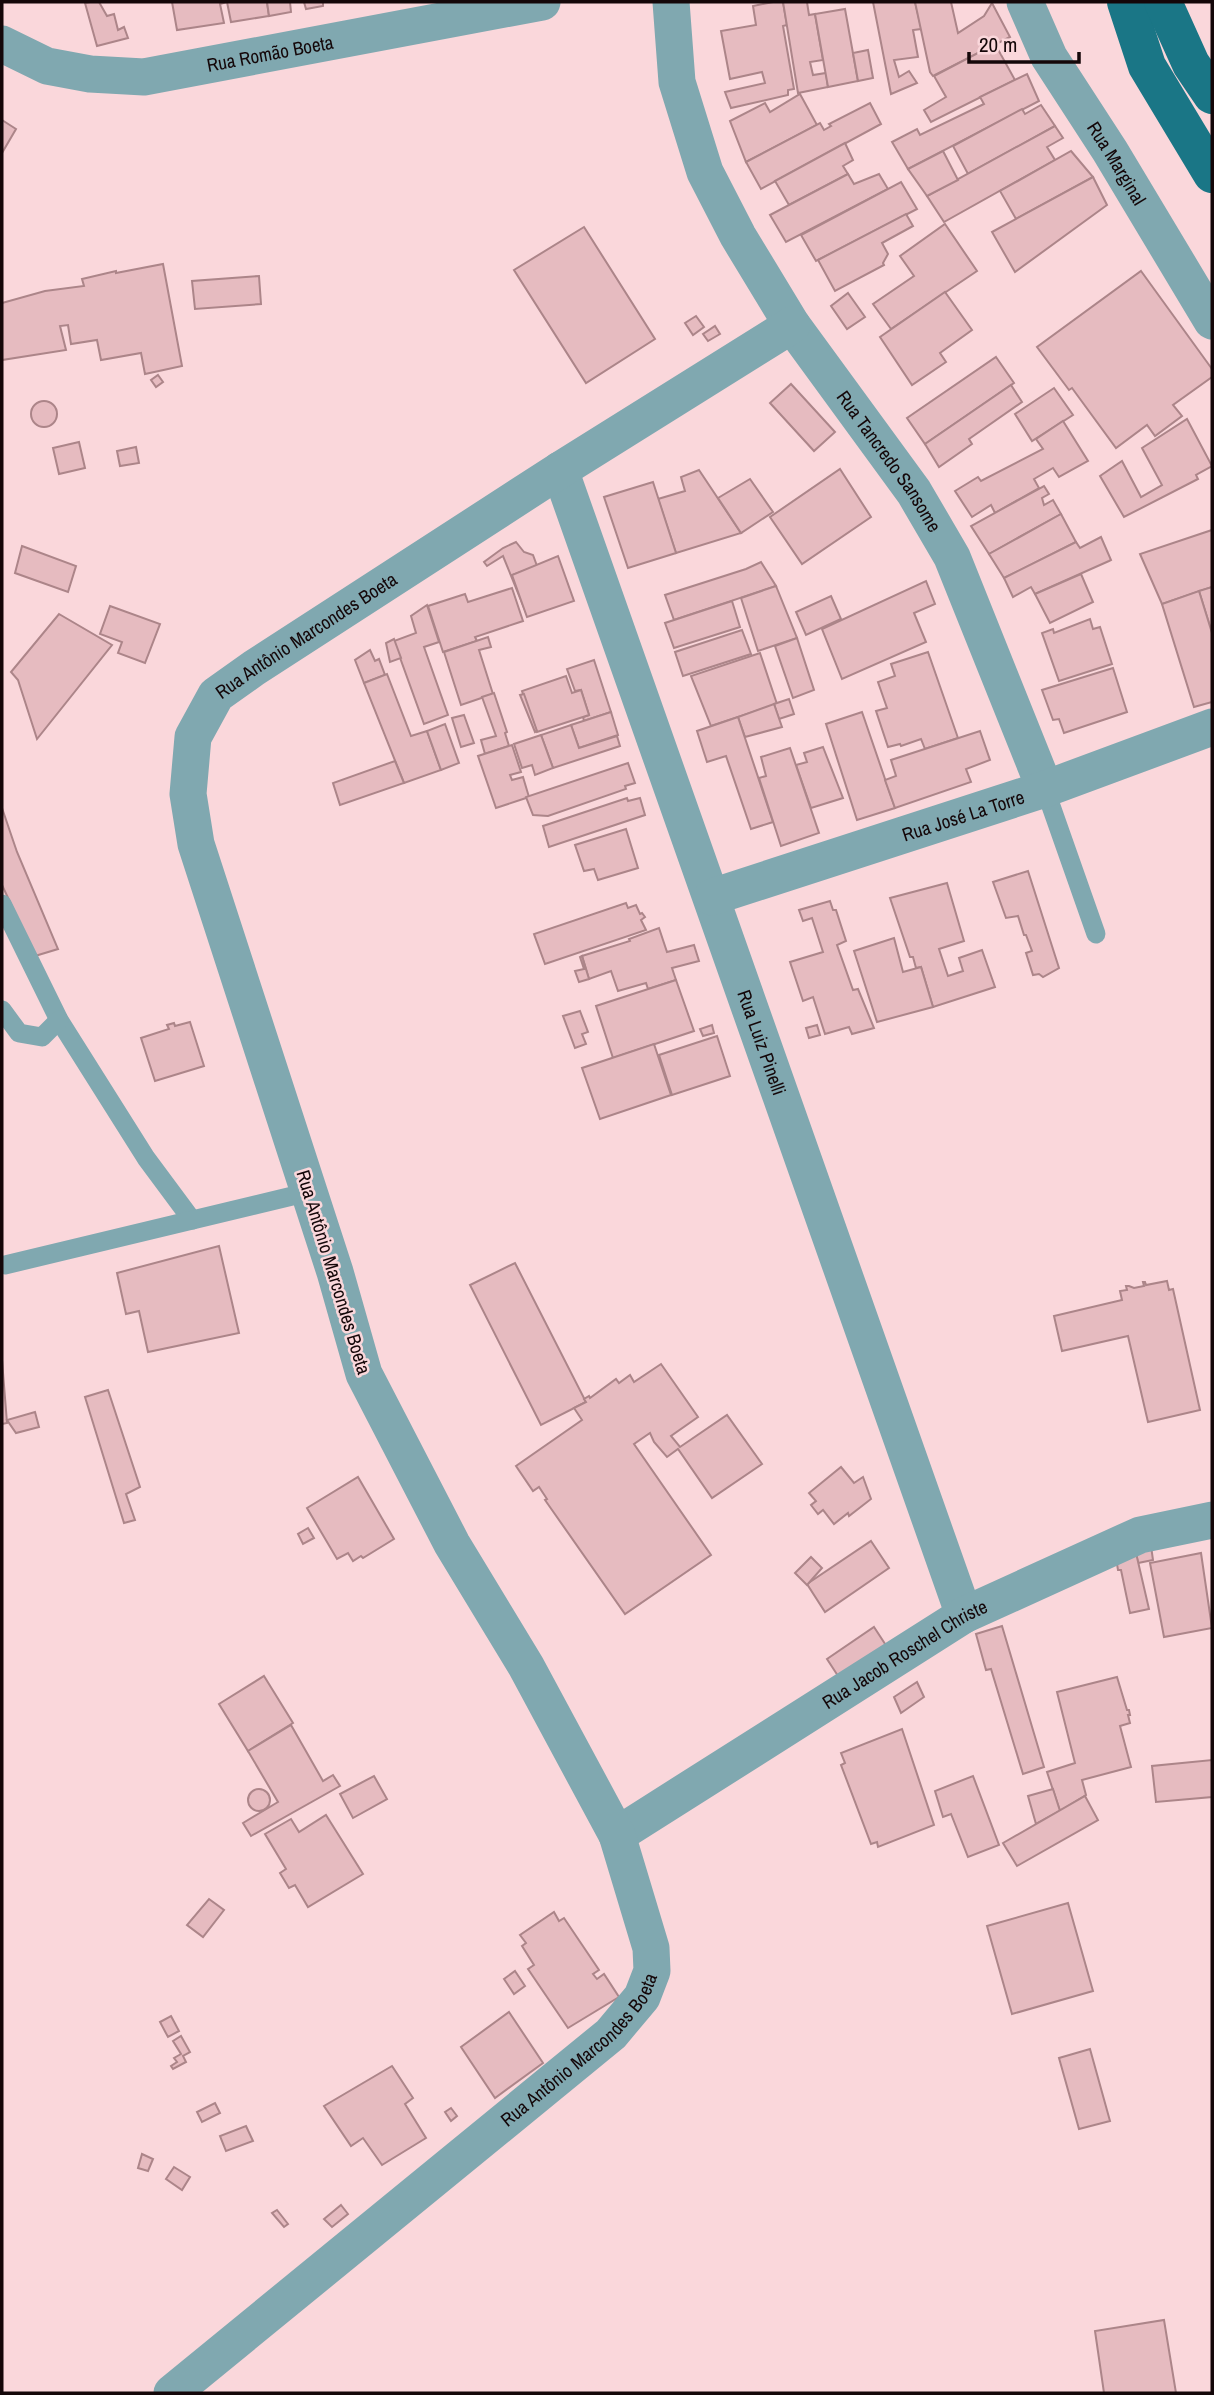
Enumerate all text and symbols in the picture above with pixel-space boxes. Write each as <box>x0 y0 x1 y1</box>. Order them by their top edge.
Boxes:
scale bar <box>969 21 1079 65</box>
street label: Rua Romão Boeta <box>204 29 336 78</box>
text: 20 m <box>979 30 1017 59</box>
street label: Rua Marginal <box>1081 116 1152 210</box>
street label: Rua Tancredo Sansome <box>831 385 948 537</box>
street label: Rua Antônio Marcondes Boeta <box>210 566 402 705</box>
street label: Rua José La Torre <box>899 784 1028 848</box>
street label: Rua Luiz Pinelli <box>731 986 793 1099</box>
street label: Rua Antônio Marcondes Boeta <box>291 1167 378 1378</box>
street label: Rua Jacob Roschel Christe <box>817 1593 991 1715</box>
street label: Rua Antônio Marcondes Boeta <box>495 1969 663 2132</box>

